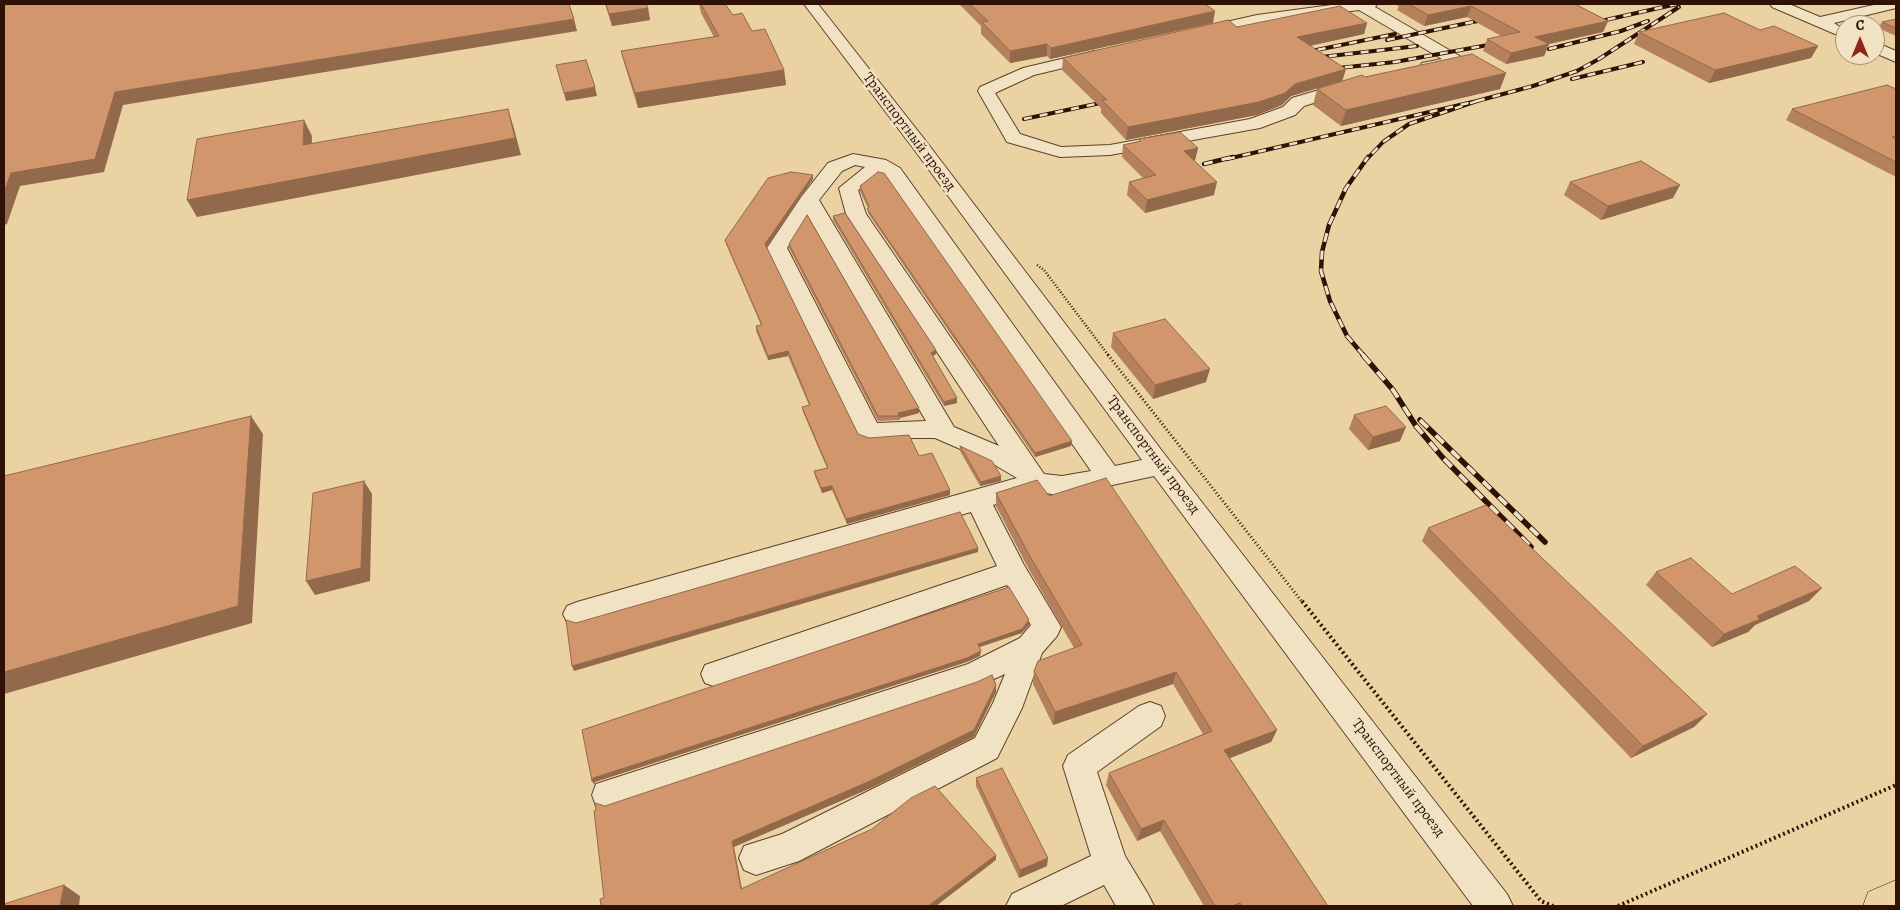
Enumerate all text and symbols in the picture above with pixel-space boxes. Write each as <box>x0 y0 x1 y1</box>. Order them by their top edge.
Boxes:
north arrow <box>1835 15 1885 65</box>
text: С <box>1856 16 1864 35</box>
street label: Транспортный проезд <box>859 69 959 195</box>
street label: Транспортный проезд <box>1103 392 1203 518</box>
street label: Транспортный проезд <box>1348 715 1448 841</box>

